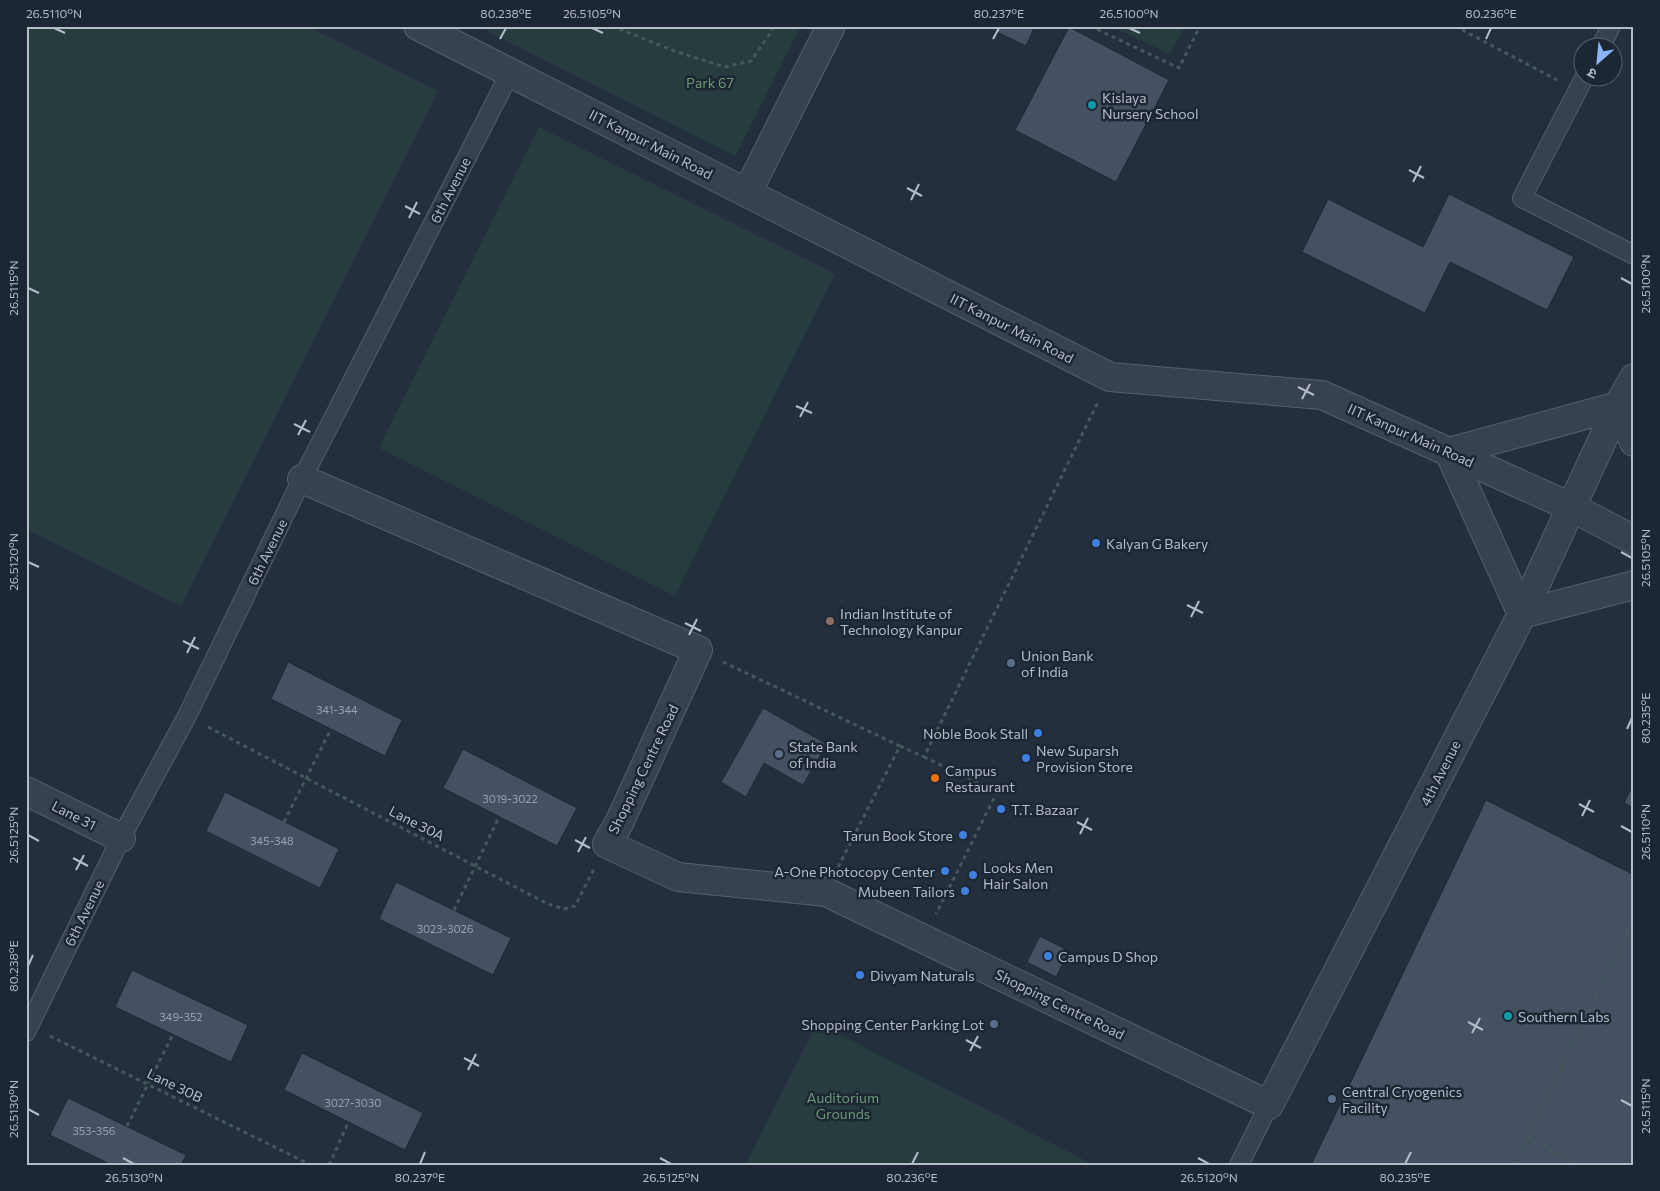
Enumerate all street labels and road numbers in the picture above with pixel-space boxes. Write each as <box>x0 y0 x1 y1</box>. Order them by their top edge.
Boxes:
street label: IIT Kanpur Main Road <box>586 106 716 182</box>
street label: 6th Avenue <box>426 154 474 226</box>
street label: IIT Kanpur Main Road <box>947 290 1077 366</box>
street label: IIT Kanpur Main Road <box>1345 400 1477 470</box>
street label: 6th Avenue <box>244 516 290 588</box>
street label: Shopping Centre Road <box>604 702 682 836</box>
street label: 4th Avenue <box>1416 737 1464 809</box>
street label: Lane 31 <box>49 797 99 833</box>
street label: Lane 30A <box>386 802 448 844</box>
street label: 6th Avenue <box>61 877 107 949</box>
street label: Shopping Centre Road <box>993 965 1127 1043</box>
street label: Lane 30B <box>144 1064 206 1106</box>

